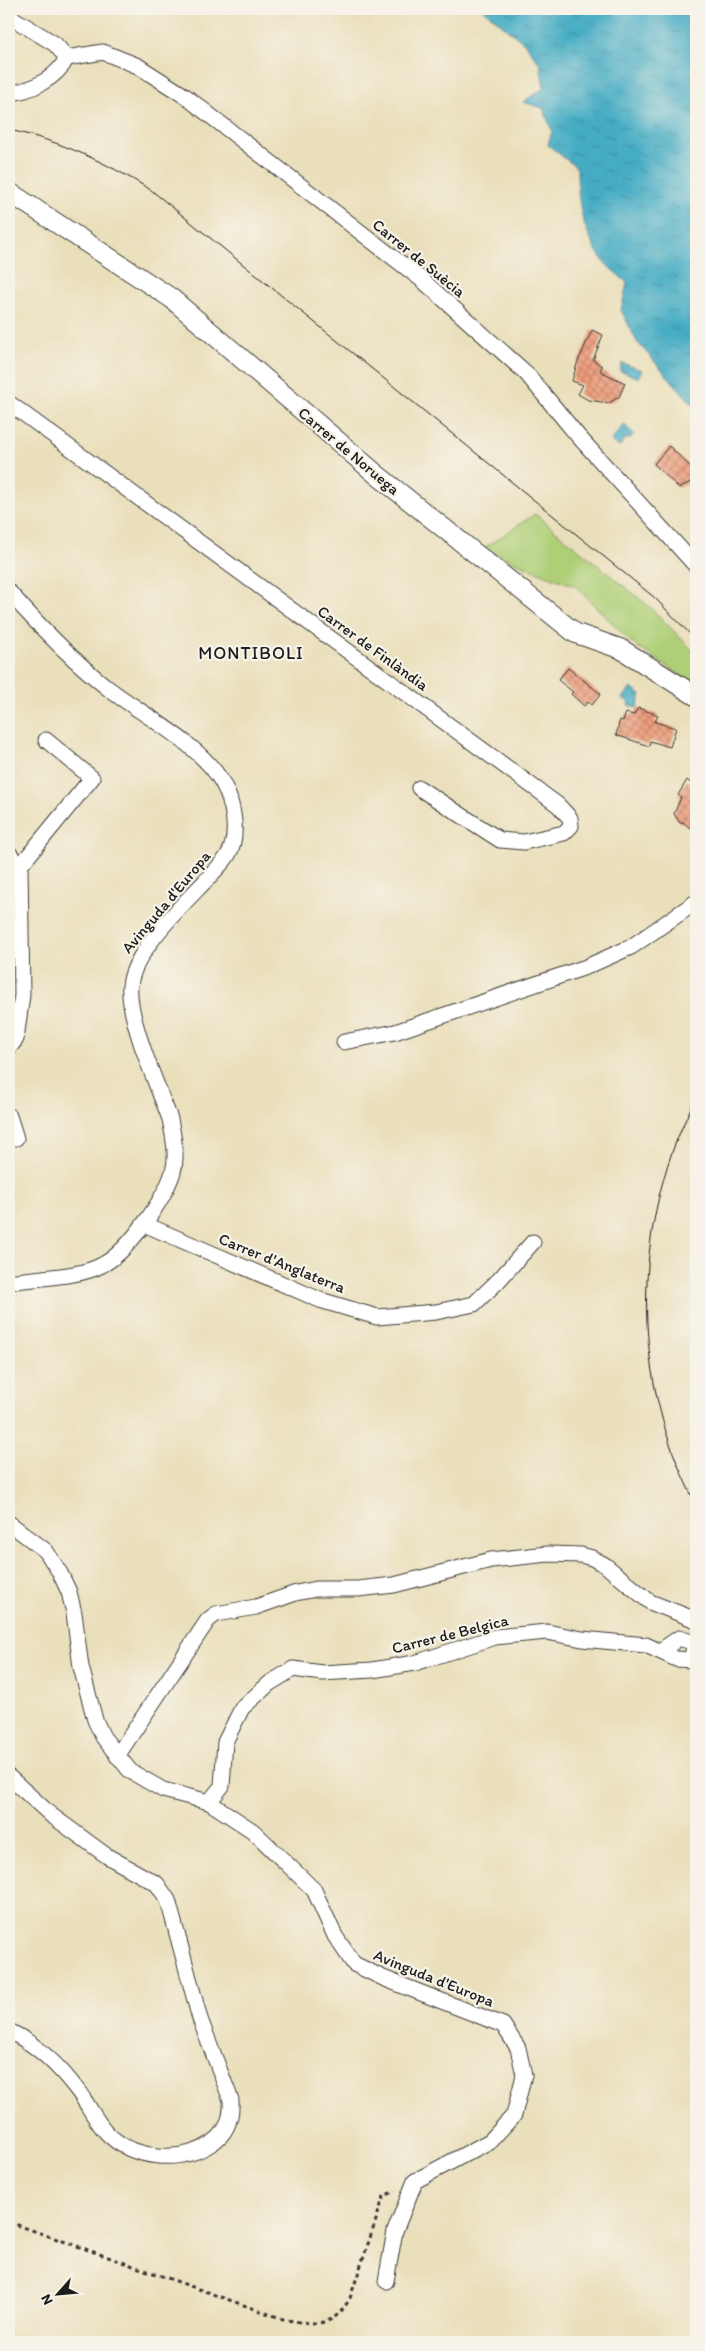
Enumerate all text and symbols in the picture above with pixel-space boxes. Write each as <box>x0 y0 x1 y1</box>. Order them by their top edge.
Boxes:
street label: Carrer de Suècia <box>369 215 470 302</box>
street label: Carrer de Noruega <box>294 403 404 499</box>
street label: Carrer de Finlàndia <box>314 601 433 695</box>
district label: MONTIBOLI <box>198 642 304 664</box>
street label: Avinguda d'Europa <box>118 846 215 957</box>
street label: Carrer d'Anglaterra <box>216 1229 349 1297</box>
street label: Carrer de Belgica <box>390 1610 511 1658</box>
street label: Avinguda d'Europa <box>371 1945 498 2011</box>
north arrow <box>32 2268 82 2318</box>
text: N <box>37 2292 57 2308</box>

